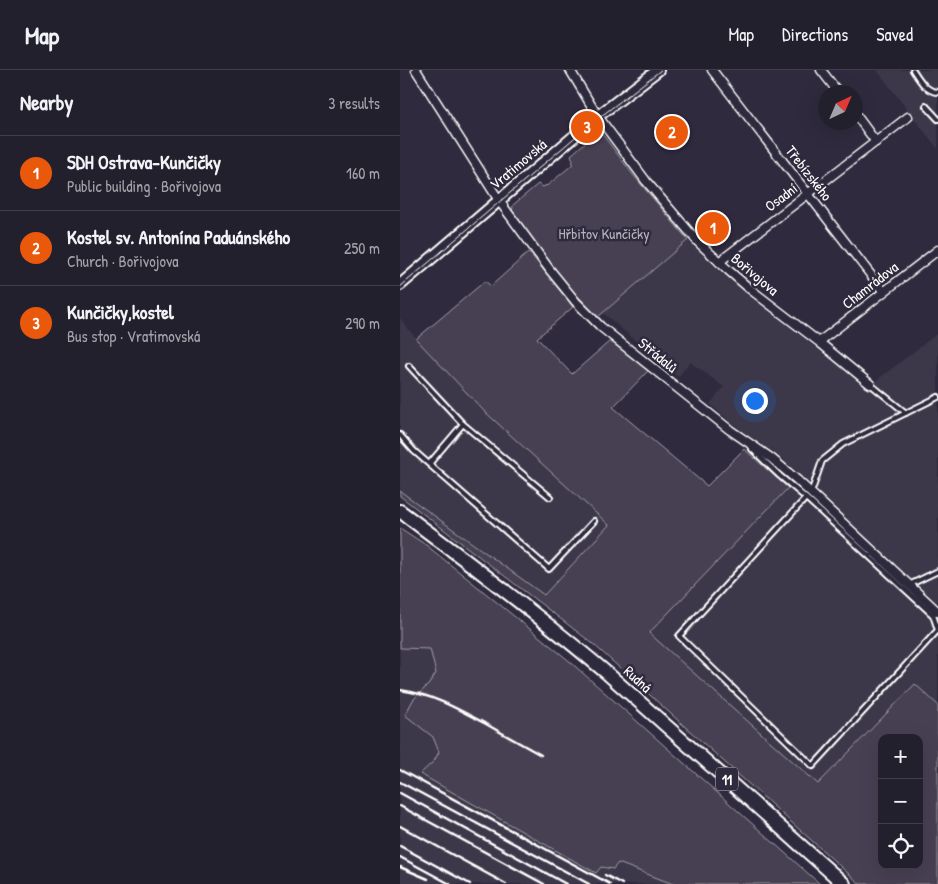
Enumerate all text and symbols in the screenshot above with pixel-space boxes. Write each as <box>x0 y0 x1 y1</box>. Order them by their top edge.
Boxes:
text: Map <box>25 19 59 51</box>
text: Map <box>729 22 754 47</box>
text: Directions <box>782 22 848 47</box>
text: Saved <box>876 22 913 47</box>
north arrow <box>818 85 863 130</box>
text: Nearby <box>20 88 73 117</box>
text: 3 results <box>328 92 380 114</box>
pin: 3 <box>571 108 603 146</box>
pin: 2 <box>656 113 688 151</box>
street label: Vratimovská <box>485 134 551 194</box>
street label: Třebízského <box>781 141 837 205</box>
text: SDH Ostrava-Kunčičky <box>67 149 221 175</box>
text: 1 <box>33 162 39 184</box>
text: 160 m <box>346 162 380 184</box>
text: Public building · Bořivojova <box>67 175 221 197</box>
street label: Osadní <box>760 178 802 216</box>
pin: 1 <box>697 209 729 247</box>
park label: Hřbitov Kunčičky <box>558 223 650 244</box>
text: Kostel sv. Antonína Paduánského <box>67 224 290 250</box>
text: 2 <box>32 237 40 259</box>
text: 250 m <box>344 237 380 259</box>
street label: Bořivojova <box>727 248 783 300</box>
text: Church · Bořivojova <box>67 250 179 272</box>
street label: Chamrádova <box>838 256 903 314</box>
text: Kunčičky,kostel <box>67 299 174 325</box>
text: 3 <box>32 312 40 334</box>
text: 290 m <box>345 312 380 334</box>
text: Bus stop · Vratimovská <box>67 325 200 347</box>
street label: Střádalů <box>634 333 682 377</box>
your location <box>742 388 768 414</box>
street label: Rudná <box>619 661 657 697</box>
map controls <box>878 734 923 869</box>
button: + <box>878 734 923 779</box>
road number: 11 <box>716 768 738 791</box>
button: − <box>878 779 923 824</box>
button: locate <box>878 824 923 869</box>

